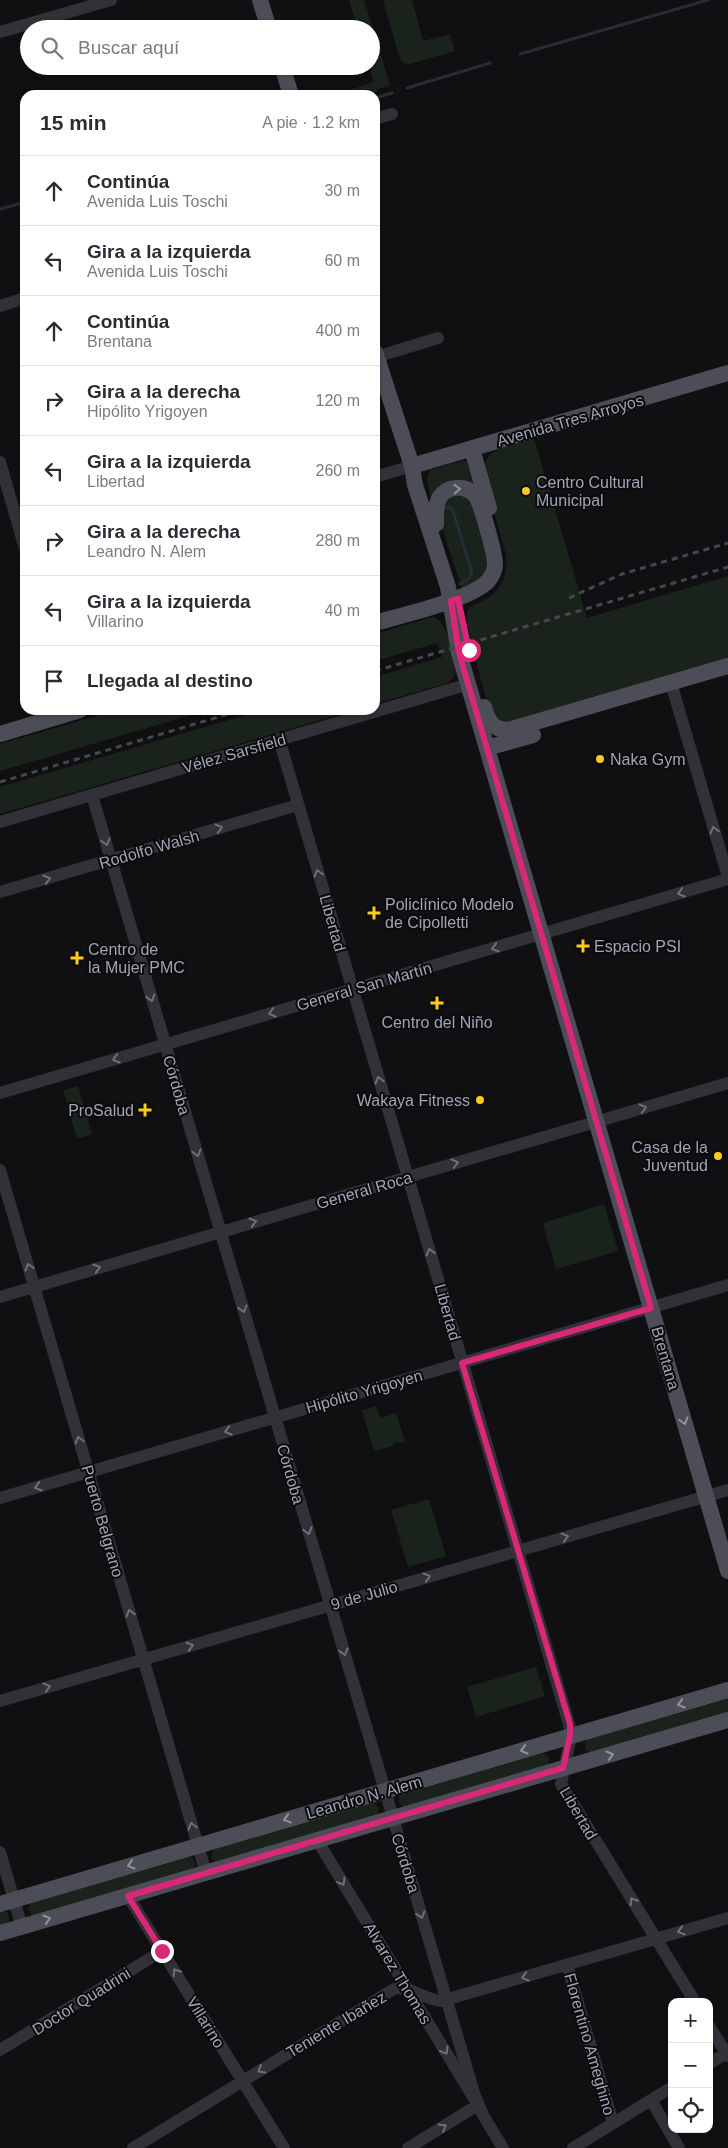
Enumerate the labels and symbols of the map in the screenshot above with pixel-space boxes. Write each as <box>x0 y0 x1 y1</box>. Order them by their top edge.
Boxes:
street label: Avenida Tres Arroyos <box>495 391 645 450</box>
place label: Centro Cultural Municipal <box>536 474 644 509</box>
one-way arrow <box>454 484 462 495</box>
marker: Centro Cultural Municipal <box>520 485 532 497</box>
route start <box>458 639 481 662</box>
street label: Vélez Sarsfield <box>181 731 288 776</box>
place label: Naka Gym <box>610 751 686 768</box>
marker: Naka Gym <box>594 753 606 765</box>
one-way arrow <box>215 823 223 833</box>
one-way arrow <box>710 826 720 835</box>
street label: Rodolfo Walsh <box>97 827 201 872</box>
one-way arrow <box>100 837 110 845</box>
one-way arrow <box>314 870 324 878</box>
one-way arrow <box>42 874 50 884</box>
one-way arrow <box>678 887 686 897</box>
street label: Libertad <box>316 893 349 953</box>
place label: Policlínico Modelo de Cipolletti <box>385 896 514 931</box>
marker: Policlínico Modelo de Cipolletti <box>367 906 381 920</box>
place label: Espacio PSI <box>594 938 681 955</box>
marker: Espacio PSI <box>576 939 590 953</box>
place label: Centro de la Mujer PMC <box>88 941 185 976</box>
one-way arrow <box>491 942 499 952</box>
marker: Centro de la Mujer PMC <box>70 951 84 965</box>
street label: General San Martín <box>295 959 434 1014</box>
one-way arrow <box>146 993 156 1001</box>
marker: Centro del Niño <box>430 996 444 1010</box>
one-way arrow <box>269 1008 277 1018</box>
place label: Centro del Niño <box>381 1014 493 1031</box>
street label: Córdoba <box>160 1053 193 1117</box>
one-way arrow <box>113 1054 121 1064</box>
one-way arrow <box>375 1076 385 1084</box>
place label: Wakaya Fitness <box>357 1092 470 1109</box>
marker: Wakaya Fitness <box>474 1094 486 1106</box>
place label: ProSalud <box>68 1102 134 1119</box>
marker: ProSalud <box>138 1103 152 1117</box>
one-way arrow <box>639 1103 647 1113</box>
place label: Casa de la Juventud <box>632 1139 708 1174</box>
one-way arrow <box>192 1149 202 1157</box>
marker: Casa de la Juventud <box>712 1150 724 1162</box>
one-way arrow <box>450 1159 458 1169</box>
street label: General Roca <box>314 1169 414 1212</box>
one-way arrow <box>248 1218 257 1228</box>
one-way arrow <box>426 1249 436 1257</box>
one-way arrow <box>24 1264 34 1272</box>
one-way arrow <box>93 1264 101 1274</box>
street label: Libertad <box>431 1282 464 1342</box>
one-way arrow <box>237 1305 247 1313</box>
street label: Brentana <box>648 1325 683 1392</box>
street label: Hipólito Yrigoyen <box>304 1367 424 1416</box>
one-way arrow <box>679 1417 689 1425</box>
one-way arrow <box>224 1426 232 1436</box>
one-way arrow <box>75 1436 85 1444</box>
street label: Córdoba <box>274 1442 307 1506</box>
street label: Puerto Belgrano <box>78 1463 127 1579</box>
one-way arrow <box>35 1481 43 1491</box>
one-way arrow <box>303 1527 313 1535</box>
one-way arrow <box>560 1533 568 1543</box>
one-way arrow <box>423 1573 431 1583</box>
street label: 9 de Julio <box>329 1578 399 1613</box>
one-way arrow <box>125 1609 135 1617</box>
one-way arrow <box>186 1641 194 1651</box>
one-way arrow <box>338 1647 348 1656</box>
one-way arrow <box>42 1683 50 1693</box>
one-way arrow <box>678 1698 686 1708</box>
one-way arrow <box>520 1744 528 1754</box>
one-way arrow <box>605 1750 613 1760</box>
street label: Leandro N. Alem <box>305 1773 424 1822</box>
street label: Libertad <box>557 1784 600 1843</box>
one-way arrow <box>284 1814 292 1824</box>
one-way arrow <box>188 1822 198 1831</box>
street label: Córdoba <box>388 1831 423 1895</box>
one-way arrow <box>128 1860 136 1870</box>
one-way arrow <box>336 1876 346 1885</box>
one-way arrow <box>629 1897 639 1906</box>
one-way arrow <box>416 1911 426 1919</box>
one-way arrow <box>42 1915 50 1925</box>
street label: Alvarez Thomas <box>361 1919 435 2027</box>
one-way arrow <box>678 1926 686 1936</box>
route end <box>151 1940 174 1963</box>
street label: Doctor Quadrini <box>29 1965 133 2038</box>
one-way arrow <box>172 1969 182 1978</box>
one-way arrow <box>521 1971 530 1981</box>
street label: Florentino Ameghino <box>561 1971 618 2117</box>
street label: Teniente Ibañez <box>283 1988 389 2061</box>
street label: Villarino <box>183 1994 228 2051</box>
one-way arrow <box>439 2045 449 2054</box>
one-way arrow <box>257 2064 266 2074</box>
one-way arrow <box>438 2123 447 2133</box>

